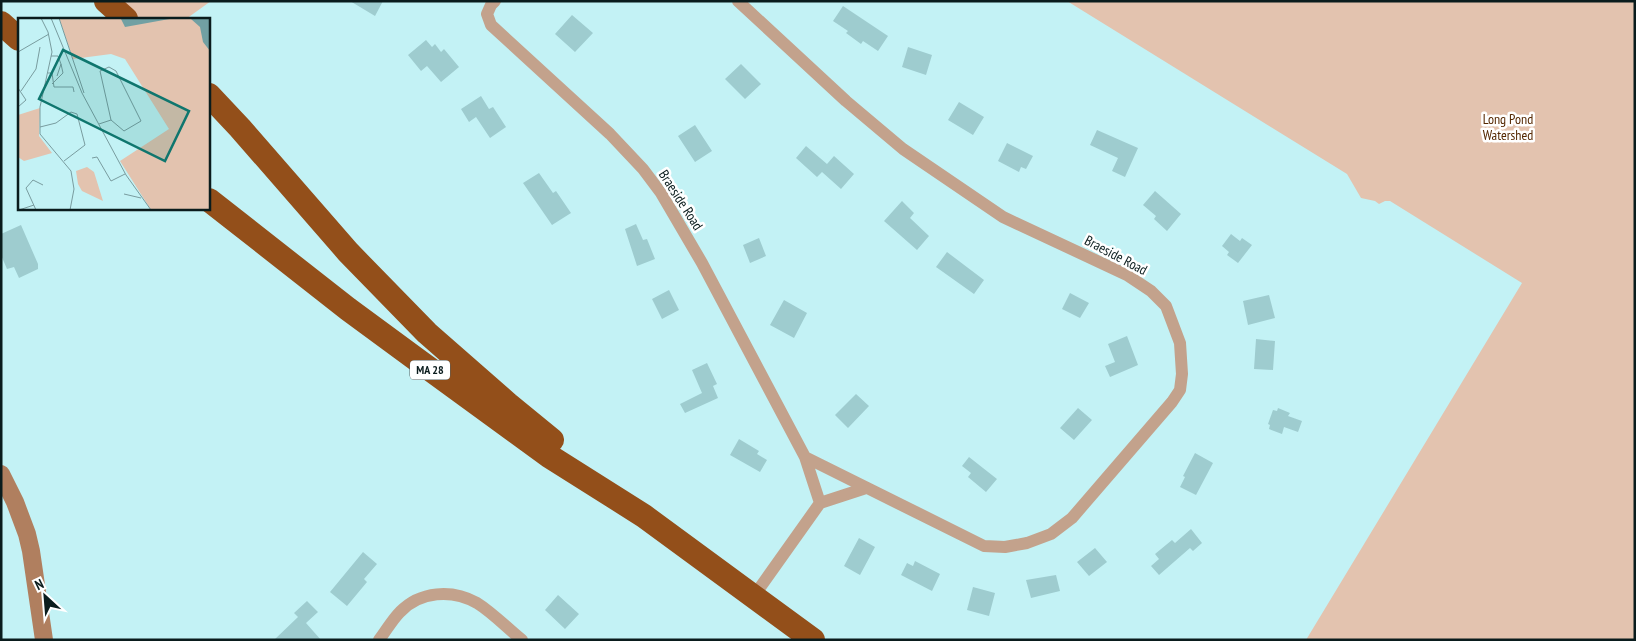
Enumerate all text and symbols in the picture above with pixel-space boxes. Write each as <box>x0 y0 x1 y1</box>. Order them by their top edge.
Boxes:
inset map <box>18 18 210 210</box>
park label: Long Pond Watershed <box>1483 110 1533 144</box>
street label: Braeside Road <box>655 166 707 234</box>
street label: Braeside Road <box>1082 231 1150 279</box>
road number: MA 28 <box>410 360 450 380</box>
north arrow <box>20 571 70 621</box>
text: N <box>32 575 47 594</box>

